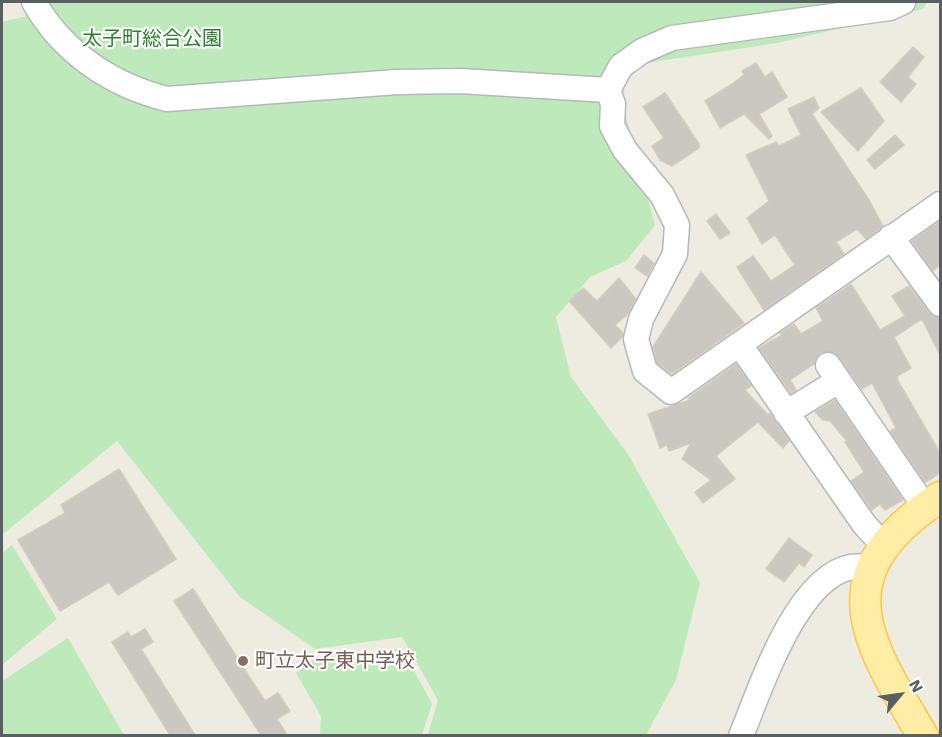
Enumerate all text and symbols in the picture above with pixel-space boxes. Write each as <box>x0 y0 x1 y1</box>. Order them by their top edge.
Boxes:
park label: 太子町総合公園 <box>82 27 222 51</box>
place label: 町立太子東中学校 <box>255 649 415 673</box>
marker: 町立太子東中学校 <box>236 654 250 668</box>
north arrow <box>870 665 930 725</box>
text: N <box>905 676 927 696</box>

